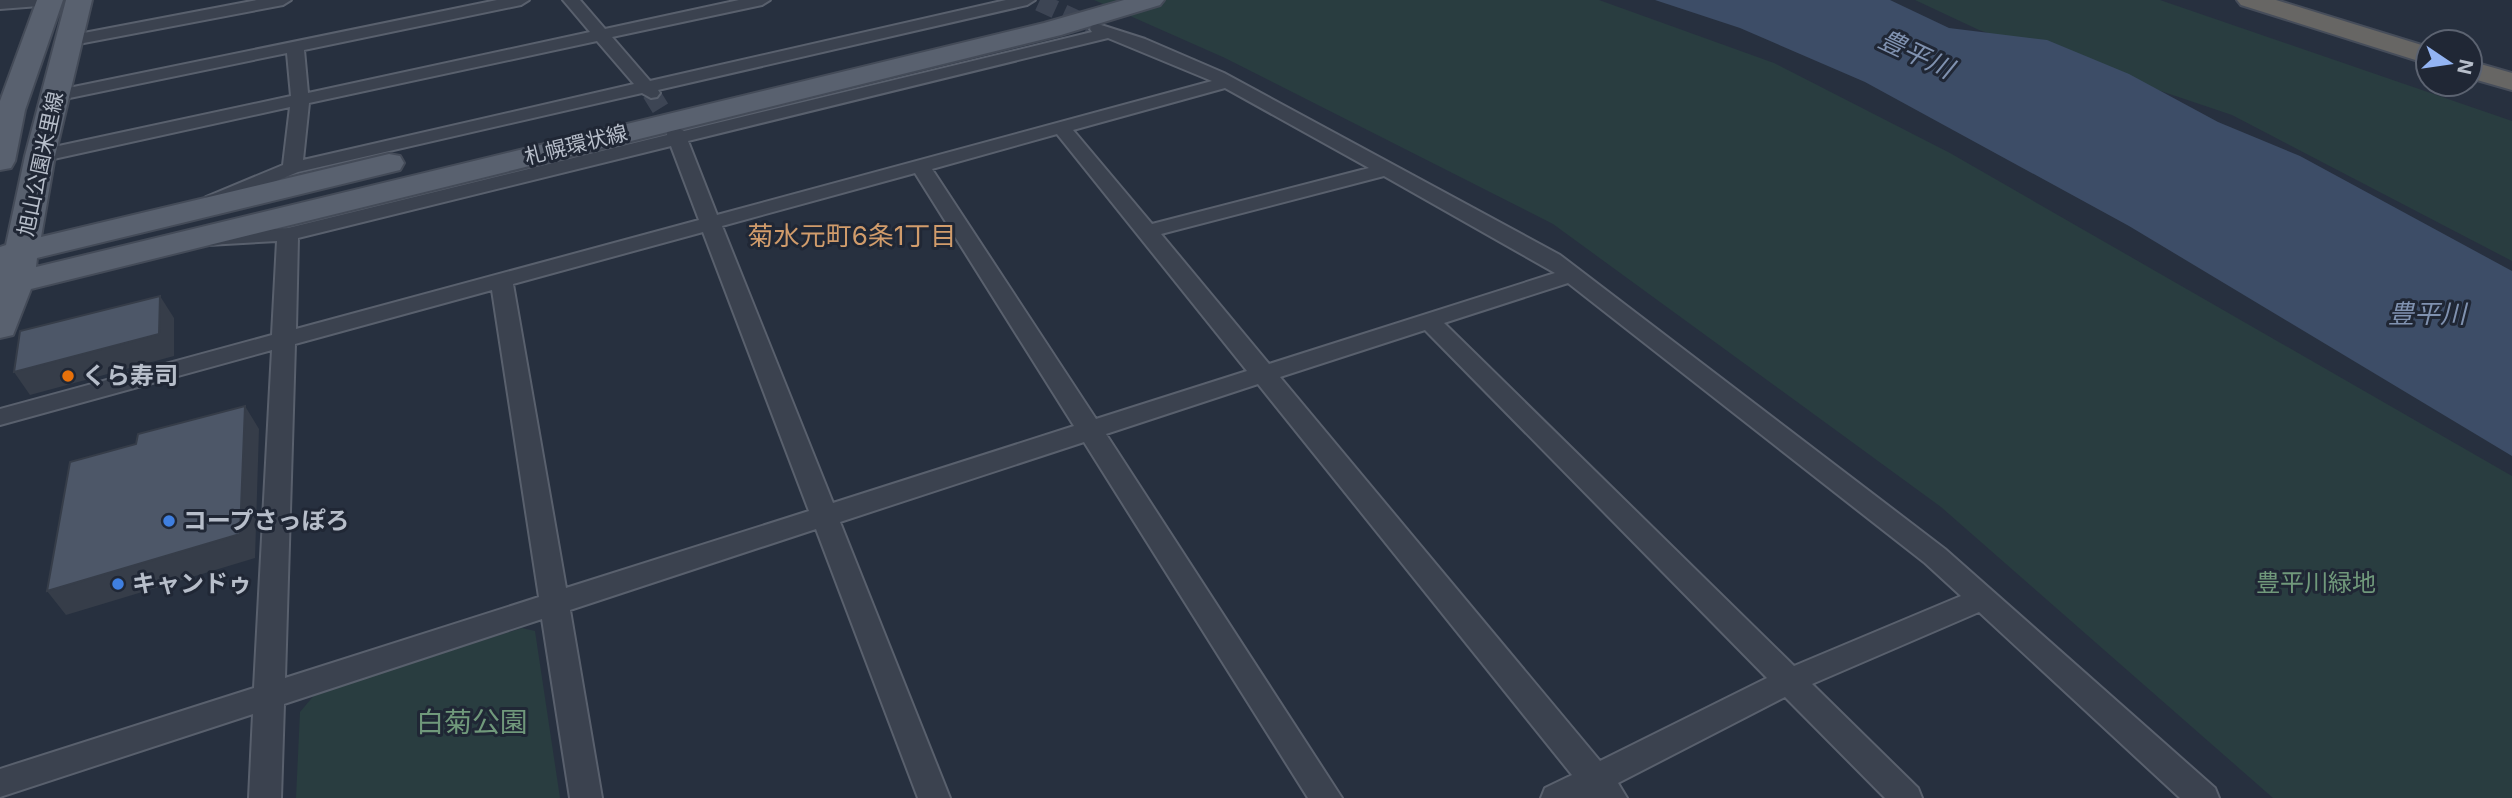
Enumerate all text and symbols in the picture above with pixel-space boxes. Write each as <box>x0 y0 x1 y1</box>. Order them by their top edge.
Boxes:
water label: 豊平川 <box>1874 23 1961 85</box>
north arrow <box>2414 28 2484 98</box>
text: N <box>2452 57 2478 76</box>
street label: 旭山公園米里線 <box>13 89 68 238</box>
street label: 札幌環状線 <box>522 120 630 169</box>
district label: 菊水元町6条1丁目 <box>748 220 956 251</box>
water label: 豊平川 <box>2388 298 2469 329</box>
place label: くら寿司 <box>82 361 178 390</box>
marker: くら寿司 <box>60 368 76 384</box>
place label: コープさっぽろ <box>183 506 350 535</box>
marker: コープさっぽろ <box>161 513 177 529</box>
park label: 豊平川緑地 <box>2256 568 2376 597</box>
place label: キャンドゥ <box>132 569 252 598</box>
marker: キャンドゥ <box>110 576 126 592</box>
park label: 白菊公園 <box>416 705 528 739</box>

